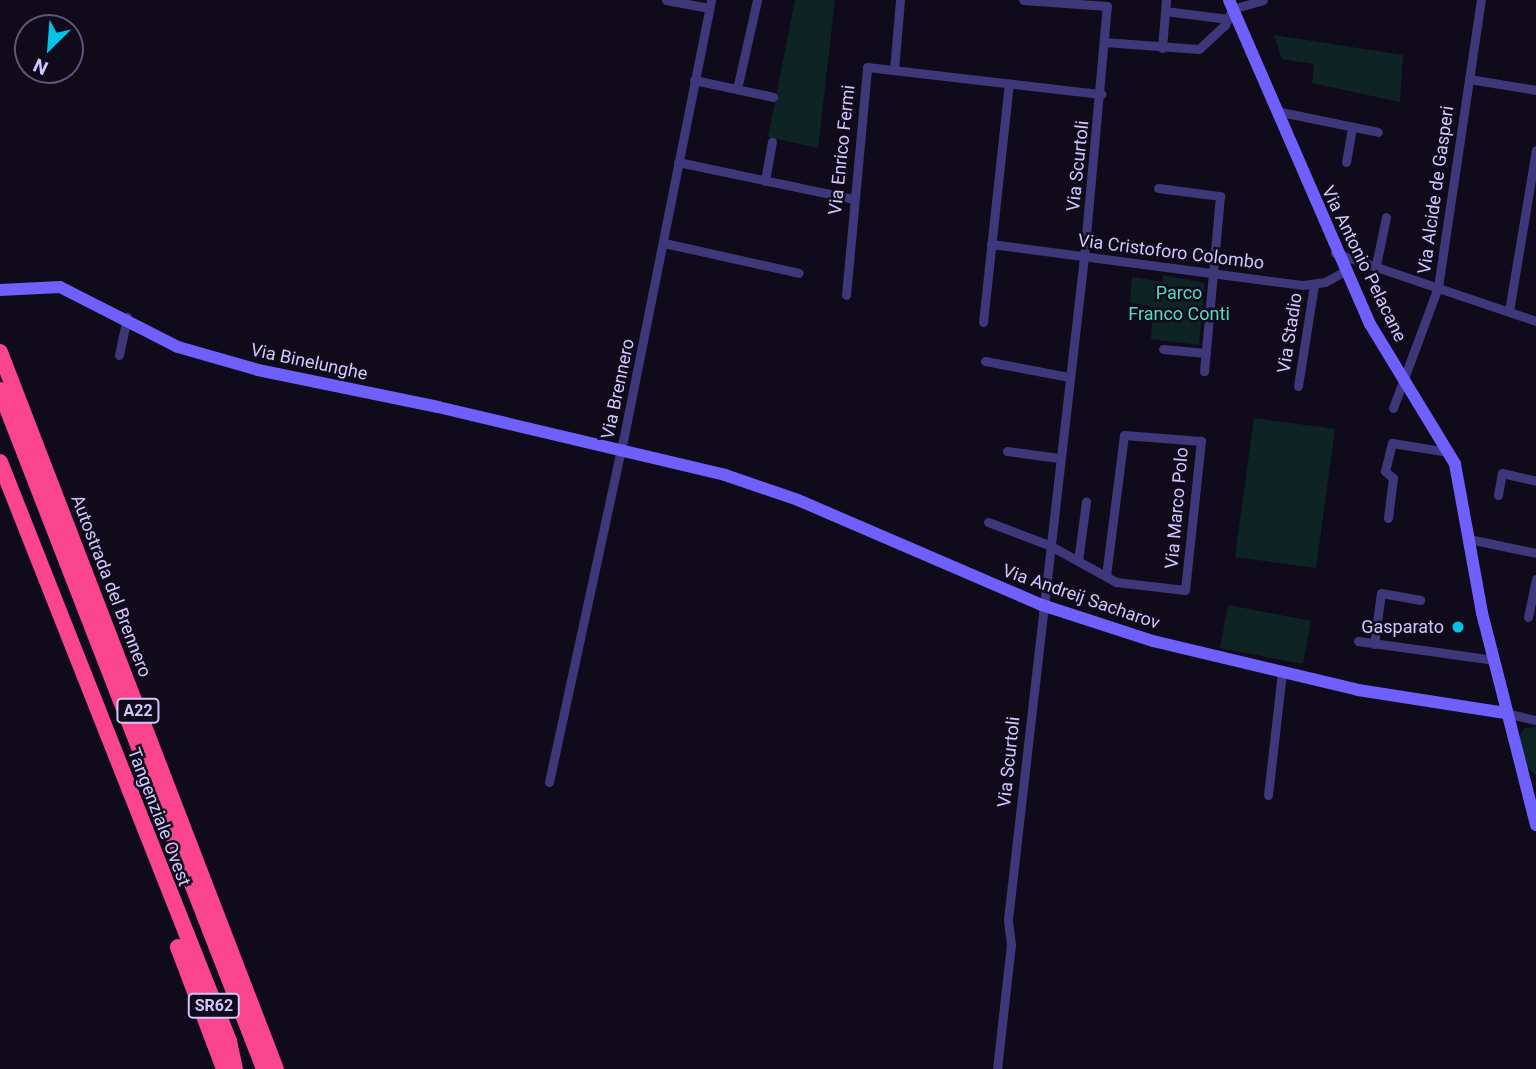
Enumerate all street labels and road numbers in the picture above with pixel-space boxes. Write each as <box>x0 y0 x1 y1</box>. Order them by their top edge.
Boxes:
street label: Via Enrico Fermi <box>824 84 860 216</box>
street label: Via Alcide de Gasperi <box>1413 104 1459 276</box>
street label: Via Scurtoli <box>1062 119 1094 213</box>
street label: Via Antonio Pelacane <box>1317 183 1411 345</box>
street label: Via Cristoforo Colombo <box>1077 230 1265 274</box>
street label: Via Stadio <box>1273 291 1307 375</box>
street label: Via Brennero <box>597 337 639 441</box>
street label: Via Binelunghe <box>249 339 369 385</box>
street label: Via Marco Polo <box>1161 446 1193 570</box>
street label: Autostrada del Brennero <box>66 492 156 680</box>
street label: Via Andreij Sacharov <box>1000 560 1162 634</box>
road number: A22 <box>115 698 161 724</box>
street label: Via Scurtoli <box>993 715 1025 809</box>
street label: Tangenziale Ovest <box>123 745 195 889</box>
road number: SR62 <box>188 994 240 1018</box>

